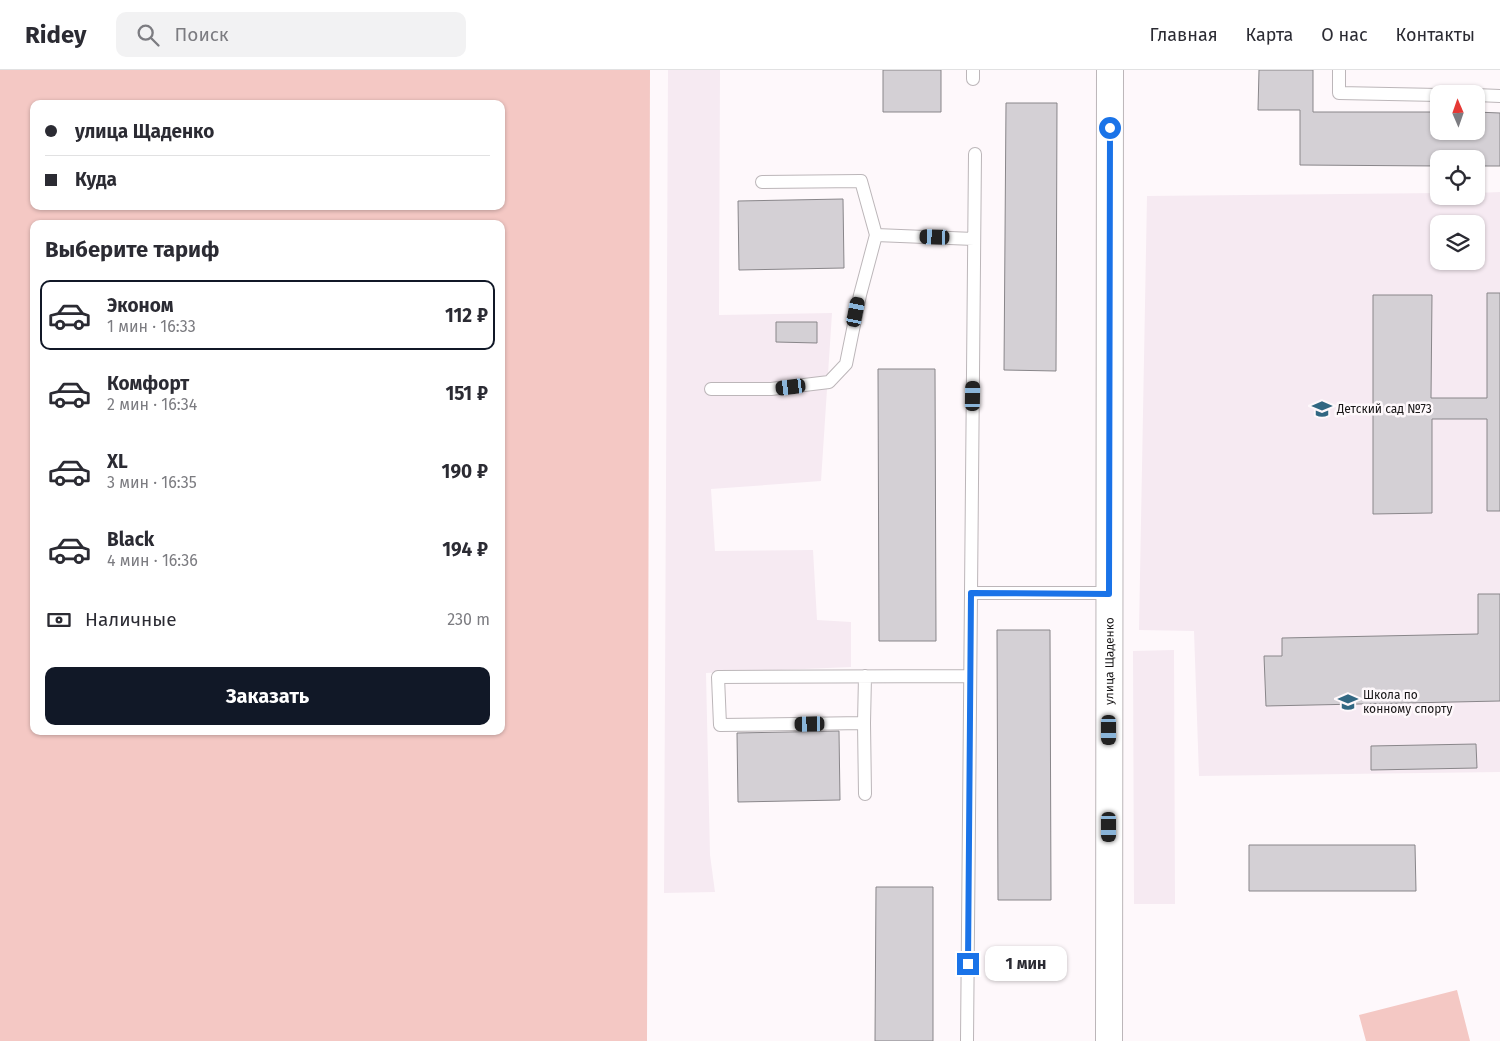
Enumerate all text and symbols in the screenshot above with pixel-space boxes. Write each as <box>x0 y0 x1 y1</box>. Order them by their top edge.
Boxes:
search box <box>116 12 466 57</box>
text: Ridey <box>25 21 86 49</box>
icon: search <box>134 21 162 49</box>
text: Поиск <box>174 23 229 46</box>
text: Главная <box>1150 24 1218 46</box>
text: Карта <box>1246 24 1293 46</box>
text: О нас <box>1321 24 1368 46</box>
text: Контакты <box>1396 24 1475 46</box>
north arrow <box>1430 85 1485 140</box>
map controls <box>1430 85 1485 270</box>
route start <box>1099 117 1121 139</box>
text: улица Щаденко <box>75 120 214 143</box>
button: locate <box>1430 150 1485 205</box>
text: Куда <box>75 168 117 191</box>
button: layers <box>1430 215 1485 270</box>
car <box>919 229 950 245</box>
text: Выберите тариф <box>45 236 220 263</box>
icon: car <box>47 293 92 338</box>
text: Эконом <box>107 294 174 317</box>
car <box>845 296 866 328</box>
text: 112 ₽ <box>445 304 488 327</box>
text: 1 мин · 16:33 <box>107 317 196 336</box>
icon: car <box>47 371 92 416</box>
text: Комфорт <box>107 372 189 395</box>
car <box>775 378 806 396</box>
car <box>965 381 980 411</box>
text: 151 ₽ <box>445 382 488 405</box>
text: 2 мин · 16:34 <box>107 395 197 414</box>
school or university icon: Детский сад №73 <box>1311 398 1333 420</box>
place label: Детский сад №73 <box>1336 402 1432 416</box>
icon: car <box>47 449 92 494</box>
text: XL <box>107 450 128 473</box>
text: 190 ₽ <box>442 460 488 483</box>
text: 3 мин · 16:35 <box>107 473 197 492</box>
icon: car <box>47 527 92 572</box>
text: Black <box>107 528 154 551</box>
text: 194 ₽ <box>442 538 488 561</box>
text: 4 мин · 16:36 <box>107 551 198 570</box>
icon: cash <box>45 606 73 634</box>
text: Наличные <box>85 608 177 631</box>
text: 230 m <box>447 610 490 629</box>
street label: улица Щаденко <box>1102 617 1116 705</box>
button: Заказать <box>45 667 490 725</box>
place label: Школа по конному спорту <box>1363 688 1453 716</box>
school or university icon: Школа по конному спорту <box>1337 691 1359 713</box>
car <box>1101 715 1116 745</box>
car <box>794 716 825 732</box>
car <box>1101 812 1116 842</box>
callout: 1 мин <box>986 946 1068 982</box>
route end <box>957 953 979 975</box>
text: 1 мин <box>1006 954 1046 973</box>

